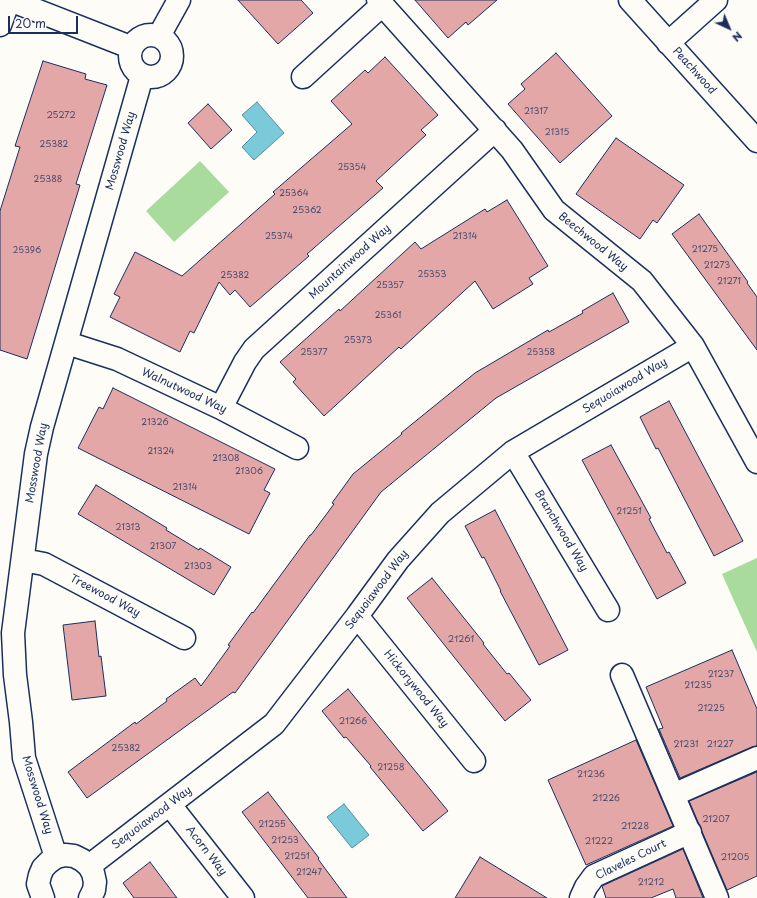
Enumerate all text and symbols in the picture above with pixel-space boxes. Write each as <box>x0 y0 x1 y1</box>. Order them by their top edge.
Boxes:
scale bar <box>10 8 80 34</box>
north arrow <box>709 8 749 48</box>
text: 20 m <box>15 14 46 32</box>
text: N <box>729 28 747 46</box>
street label: Peachwood <box>669 45 719 97</box>
house number: 21317 <box>524 107 548 117</box>
street label: Mosswood Way <box>103 110 139 192</box>
house number: 25272 <box>46 111 76 121</box>
house number: 21315 <box>545 128 569 138</box>
house number: 25382 <box>40 140 68 150</box>
house number: 25354 <box>338 163 366 173</box>
house number: 25388 <box>34 175 62 185</box>
house number: 25364 <box>279 189 309 199</box>
house number: 25362 <box>292 206 322 216</box>
street label: Beechwood Way <box>556 210 630 274</box>
street label: Mountainwood Way <box>306 222 394 302</box>
house number: 25374 <box>265 232 293 242</box>
house number: 21314 <box>453 232 477 242</box>
house number: 21275 <box>692 245 718 255</box>
house number: 25396 <box>13 246 41 256</box>
house number: 21273 <box>704 261 730 271</box>
house number: 25353 <box>418 270 446 280</box>
house number: 25382 <box>221 271 249 281</box>
house number: 21271 <box>717 277 741 287</box>
house number: 25357 <box>376 281 404 291</box>
house number: 25361 <box>375 311 401 321</box>
house number: 25373 <box>344 336 372 346</box>
house number: 25377 <box>300 348 328 358</box>
house number: 25358 <box>527 348 555 358</box>
street label: Sequoiawood Way <box>580 356 670 416</box>
street label: Walnutwood Way <box>139 365 229 417</box>
house number: 21326 <box>141 418 169 428</box>
street label: Mosswood Way <box>23 422 51 504</box>
house number: 21324 <box>147 447 175 457</box>
house number: 21308 <box>212 454 240 464</box>
house number: 21306 <box>235 467 263 477</box>
house number: 21314 <box>173 483 197 493</box>
street label: Branchwood Way <box>531 488 591 574</box>
house number: 21251 <box>616 507 642 517</box>
house number: 21313 <box>116 523 140 533</box>
house number: 21307 <box>150 542 176 552</box>
street label: Sequoiawood Way <box>343 548 411 632</box>
house number: 21303 <box>184 562 212 572</box>
street label: Treewood Way <box>68 572 142 620</box>
house number: 21261 <box>448 635 474 645</box>
street label: Hickorywood Way <box>381 648 451 730</box>
house number: 21237 <box>708 670 734 680</box>
house number: 21235 <box>684 681 712 691</box>
house number: 21225 <box>697 704 725 714</box>
house number: 21266 <box>339 717 367 727</box>
house number: 21231 <box>673 740 699 750</box>
house number: 21227 <box>706 740 734 750</box>
house number: 25382 <box>112 744 140 754</box>
street label: Mosswood Way <box>19 754 55 836</box>
house number: 21258 <box>377 763 405 773</box>
house number: 21236 <box>577 770 605 780</box>
street label: Sequoiawood Way <box>110 784 194 852</box>
house number: 21226 <box>592 794 620 804</box>
house number: 21207 <box>702 815 730 825</box>
house number: 21255 <box>258 820 286 830</box>
house number: 21228 <box>621 822 649 832</box>
street label: Acorn Way <box>183 824 229 878</box>
house number: 21253 <box>271 836 299 846</box>
house number: 21222 <box>585 837 613 847</box>
street label: Claveles Court <box>593 837 669 883</box>
house number: 21251 <box>284 852 310 862</box>
house number: 21205 <box>721 853 749 863</box>
house number: 21247 <box>296 868 322 878</box>
house number: 21212 <box>638 878 664 888</box>

